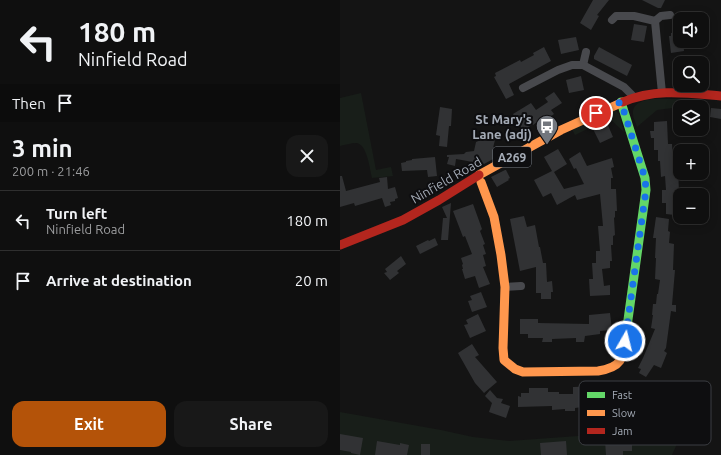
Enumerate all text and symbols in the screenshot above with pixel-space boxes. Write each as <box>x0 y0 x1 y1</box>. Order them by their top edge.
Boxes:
map controls <box>673 12 709 224</box>
button: sound <box>673 12 709 48</box>
icon: left <box>12 16 64 68</box>
text: 180 m <box>78 16 156 47</box>
text: Ninfield Road <box>78 49 188 69</box>
button: search <box>673 56 709 92</box>
icon: arrive <box>54 92 76 114</box>
text: Then <box>12 95 46 112</box>
pin <box>579 96 613 130</box>
button: layers <box>673 100 709 136</box>
icon: arrive <box>585 102 607 124</box>
place label: St Mary's Lane (adj) <box>472 112 532 142</box>
bus stop icon: St Mary's Lane (adj) <box>534 113 560 146</box>
text: 3 min <box>12 135 73 162</box>
button: close <box>286 135 328 177</box>
button: + <box>673 144 709 180</box>
road number: A269 <box>493 147 531 167</box>
street label: Ninfield Road <box>408 154 484 206</box>
text: 200 m · 21:46 <box>12 164 90 178</box>
button: − <box>673 188 709 224</box>
text: Turn left <box>46 205 107 222</box>
icon: left <box>12 210 34 232</box>
text: 180 m <box>286 212 328 229</box>
text: Ninfield Road <box>46 222 125 236</box>
icon: arrive <box>12 270 34 292</box>
text: Arrive at destination <box>46 272 192 289</box>
text: 20 m <box>295 272 328 289</box>
position arrow <box>604 320 646 362</box>
legend <box>579 381 711 445</box>
text: Fast <box>612 389 633 401</box>
button: Exit <box>12 401 166 447</box>
button: Share <box>174 401 328 447</box>
text: Slow <box>612 407 636 419</box>
text: Jam <box>612 425 633 437</box>

